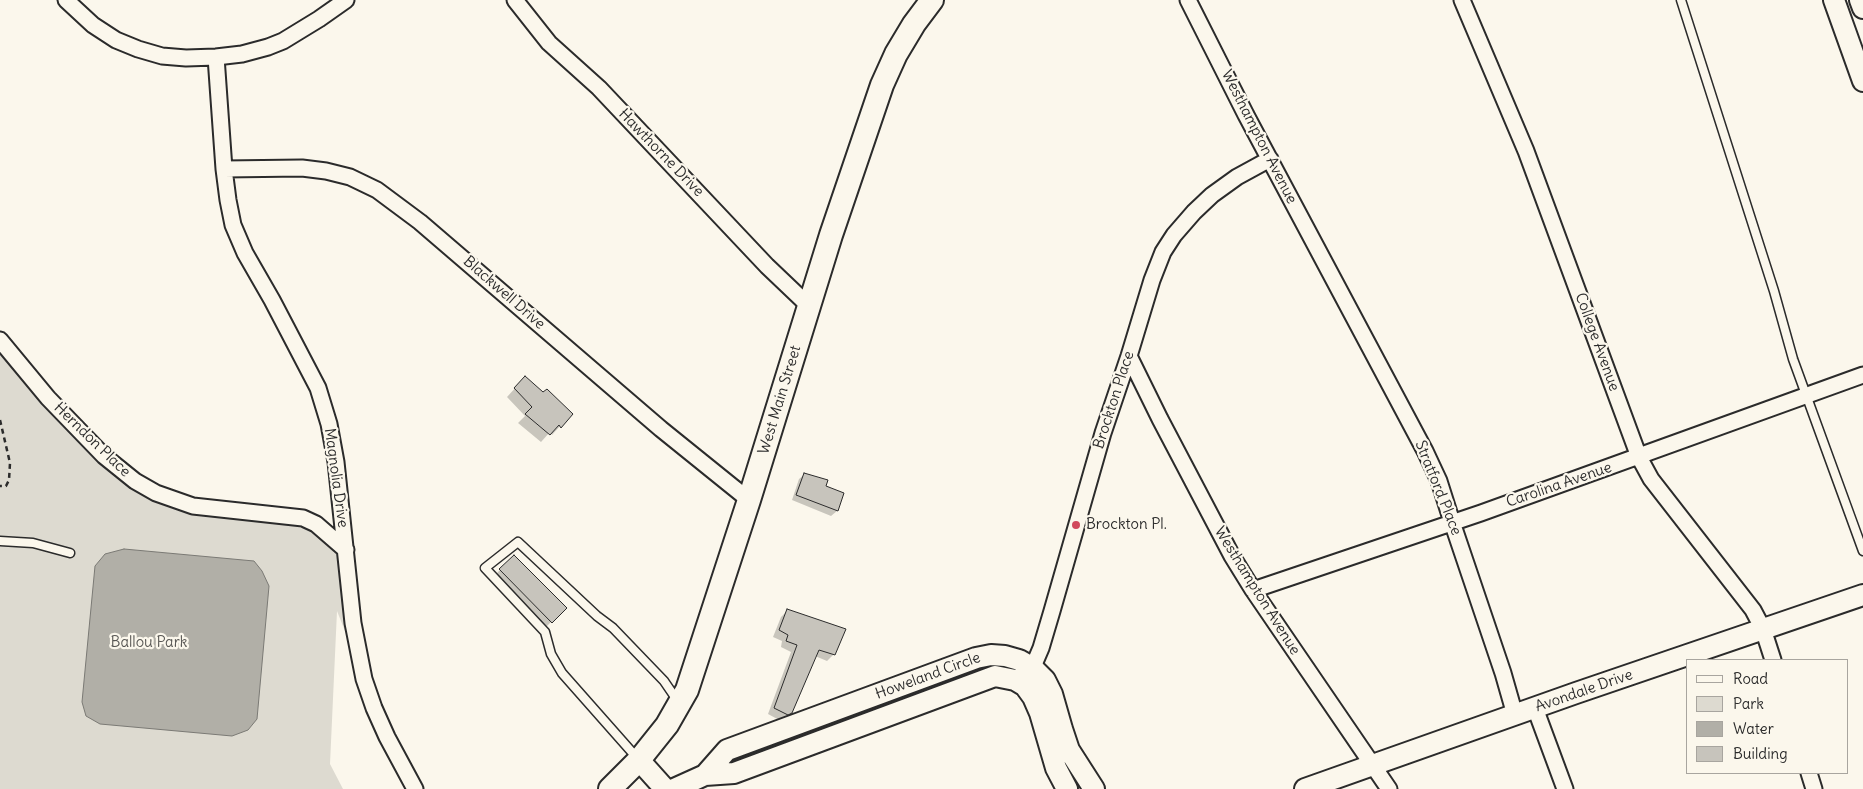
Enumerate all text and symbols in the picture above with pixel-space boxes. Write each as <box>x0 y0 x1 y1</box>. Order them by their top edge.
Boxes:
street label: Westhampton Avenue <box>1217 67 1301 207</box>
street label: Hawthorne Drive <box>615 105 707 201</box>
street label: Blackwell Drive <box>459 253 549 333</box>
street label: College Avenue <box>1571 290 1623 394</box>
street label: West Main Street <box>755 343 805 457</box>
street label: Brockton Place <box>1090 349 1138 451</box>
street label: Herndon Place <box>50 399 134 481</box>
street label: Magnolia Drive <box>320 427 352 529</box>
street label: Stratford Place <box>1411 438 1465 538</box>
street label: Carolina Avenue <box>1504 458 1614 512</box>
place label: Brockton Pl. <box>1086 516 1167 534</box>
marker: Brockton Pl. <box>1070 519 1082 531</box>
street label: Westhampton Avenue <box>1210 524 1304 658</box>
park label: Ballou Park <box>111 634 187 652</box>
street label: Howeland Circle <box>873 649 983 703</box>
legend <box>1686 659 1848 774</box>
street label: Avondale Drive <box>1533 666 1635 716</box>
text: Road <box>1733 669 1768 688</box>
text: Park <box>1733 694 1764 713</box>
text: Water <box>1733 719 1774 738</box>
text: Building <box>1733 744 1788 763</box>

